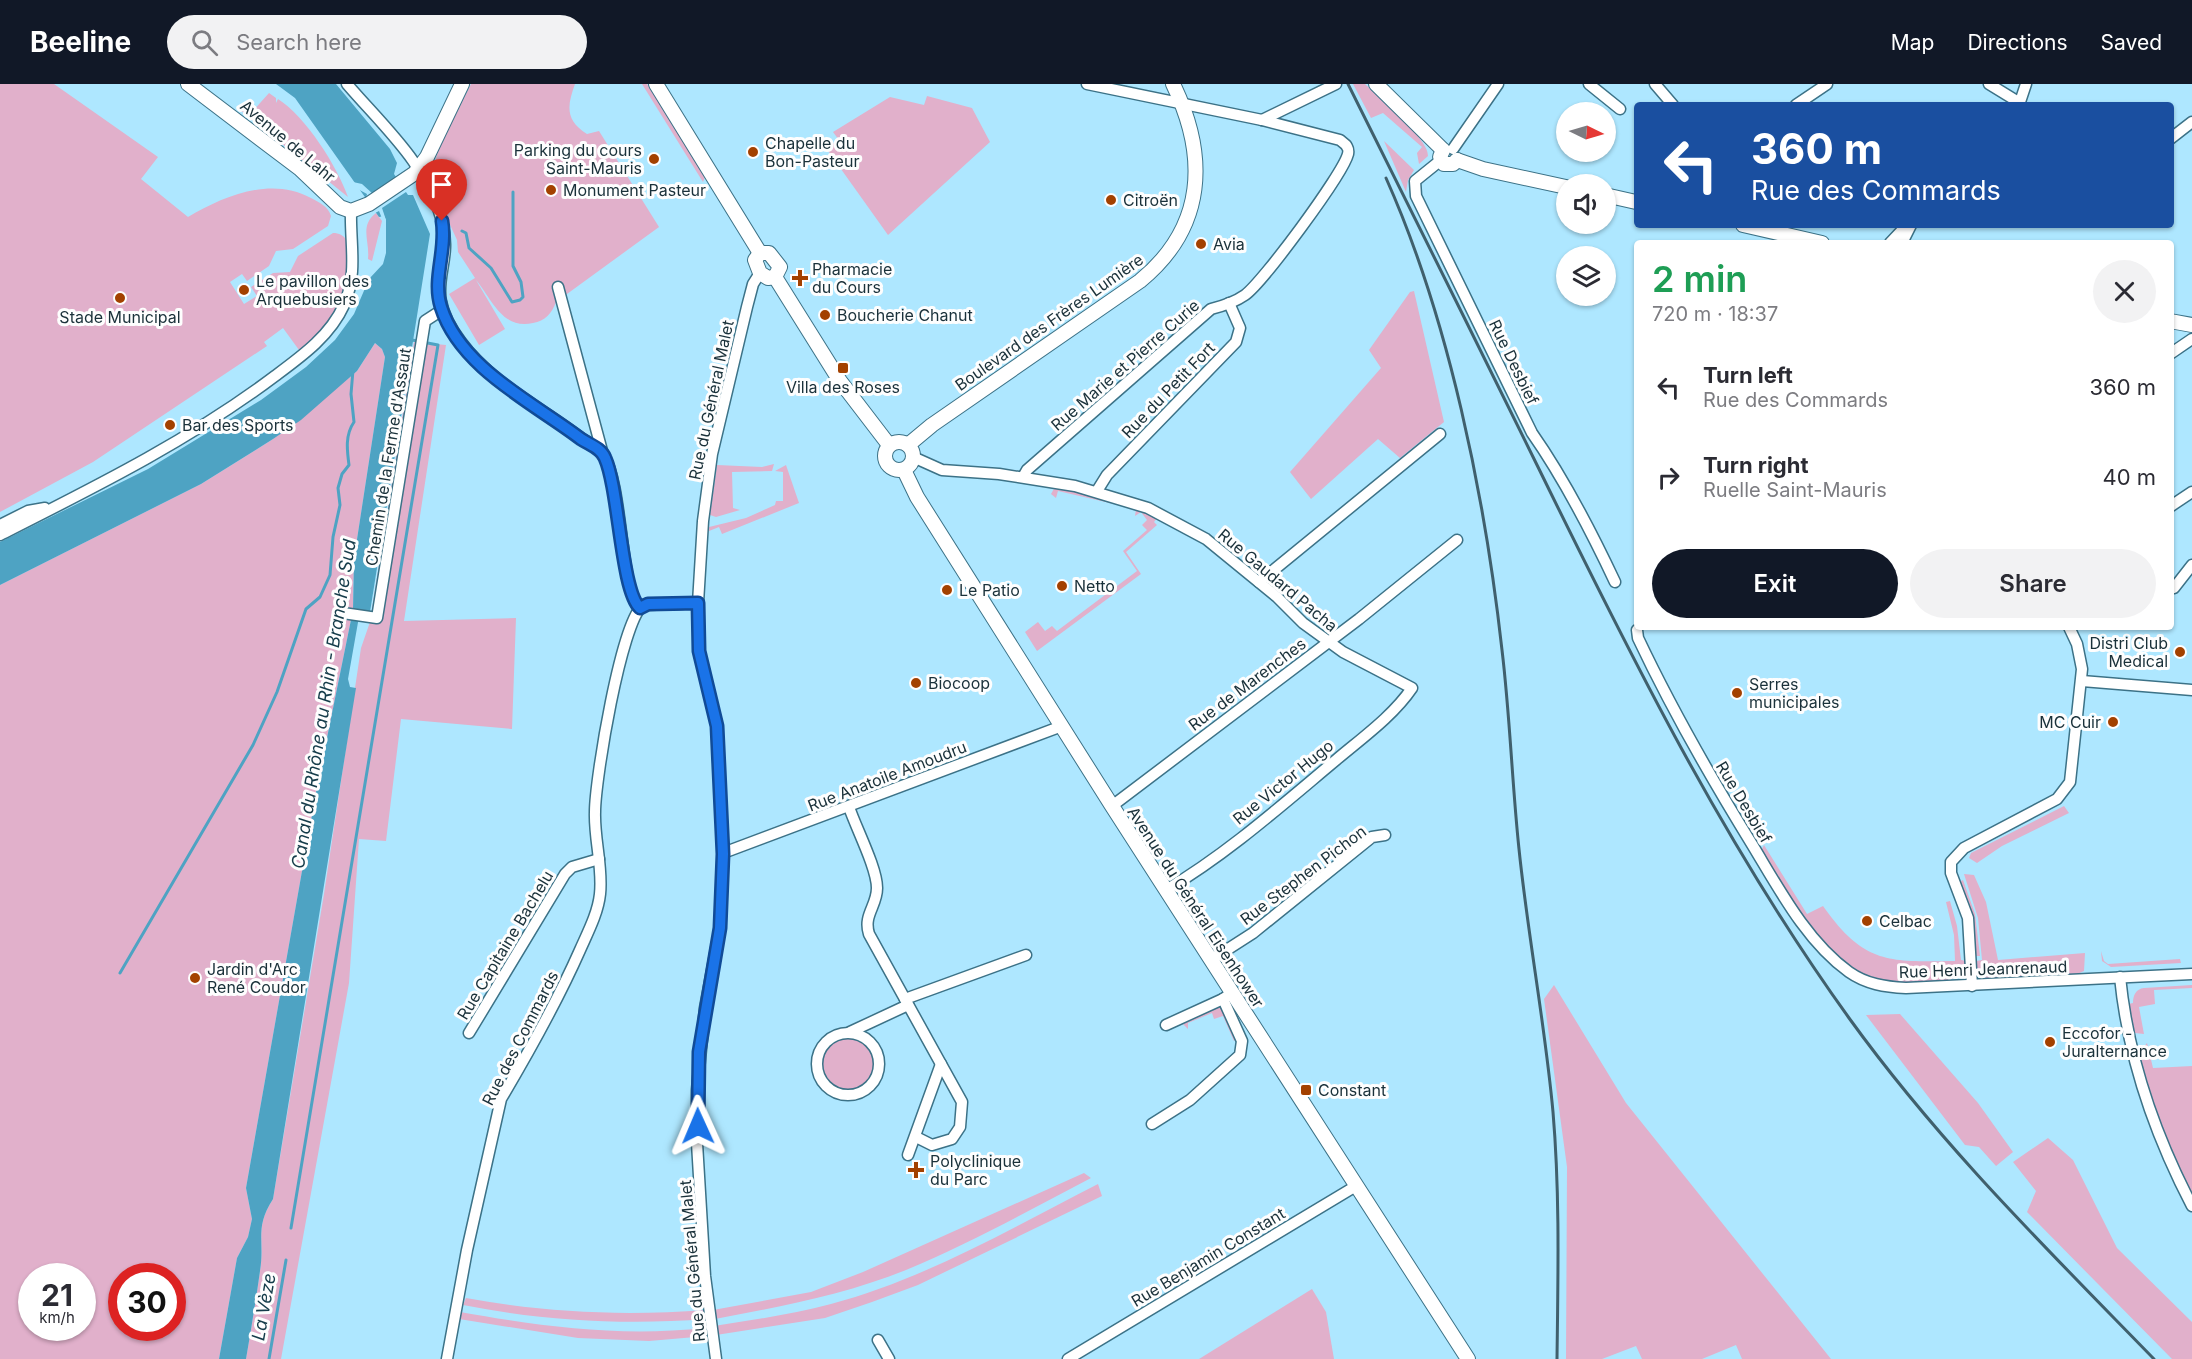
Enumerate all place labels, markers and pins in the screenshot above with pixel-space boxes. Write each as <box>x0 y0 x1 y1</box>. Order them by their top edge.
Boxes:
place label: Chapelle du Bon-Pasteur <box>765 133 859 171</box>
place label: Parking du cours Saint-Mauris <box>514 140 642 178</box>
marker: Chapelle du Bon-Pasteur <box>746 145 760 159</box>
marker: Parking du cours Saint-Mauris <box>647 152 661 166</box>
pin <box>416 159 467 221</box>
place label: Monument Pasteur <box>563 180 706 200</box>
marker: Monument Pasteur <box>544 183 558 197</box>
place label: Citroën <box>1123 190 1178 210</box>
marker: Citroën <box>1104 193 1118 207</box>
place label: Avia <box>1213 234 1245 254</box>
marker: Avia <box>1194 237 1208 251</box>
place label: Pharmacie du Cours <box>812 259 892 297</box>
place label: Le pavillon des Arquebusiers <box>256 271 369 309</box>
marker: Pharmacie du Cours <box>793 271 807 285</box>
marker: Le pavillon des Arquebusiers <box>237 283 251 297</box>
marker: Stade Municipal <box>113 291 127 305</box>
place label: Boucherie Chanut <box>837 305 973 325</box>
place label: Stade Municipal <box>59 307 181 327</box>
marker: Boucherie Chanut <box>818 308 832 322</box>
marker: Villa des Roses <box>836 361 850 375</box>
place label: Villa des Roses <box>786 377 900 397</box>
place label: Bar des Sports <box>182 415 294 435</box>
marker: Bar des Sports <box>163 418 177 432</box>
place label: Netto <box>1074 576 1115 596</box>
marker: Netto <box>1055 579 1069 593</box>
place label: Le Patio <box>959 580 1020 600</box>
marker: Le Patio <box>940 583 954 597</box>
place label: Distri Club Medical <box>2089 633 2168 671</box>
marker: Distri Club Medical <box>2173 645 2187 659</box>
place label: Biocoop <box>928 673 990 693</box>
place label: Serres municipales <box>1749 674 1839 712</box>
marker: Biocoop <box>909 676 923 690</box>
marker: Serres municipales <box>1730 686 1744 700</box>
place label: MC Cuir <box>2039 712 2101 732</box>
marker: MC Cuir <box>2106 715 2120 729</box>
place label: Celbac <box>1879 911 1932 931</box>
marker: Celbac <box>1860 914 1874 928</box>
place label: Jardin d'Arc René Coudor <box>207 959 306 997</box>
marker: Jardin d'Arc René Coudor <box>188 971 202 985</box>
place label: Eccofor - Juralternance <box>2062 1023 2167 1061</box>
marker: Eccofor - Juralternance <box>2043 1035 2057 1049</box>
place label: Constant <box>1318 1080 1386 1100</box>
marker: Constant <box>1299 1083 1313 1097</box>
place label: Polyclinique du Parc <box>930 1151 1021 1189</box>
marker: Polyclinique du Parc <box>907 1161 925 1179</box>

